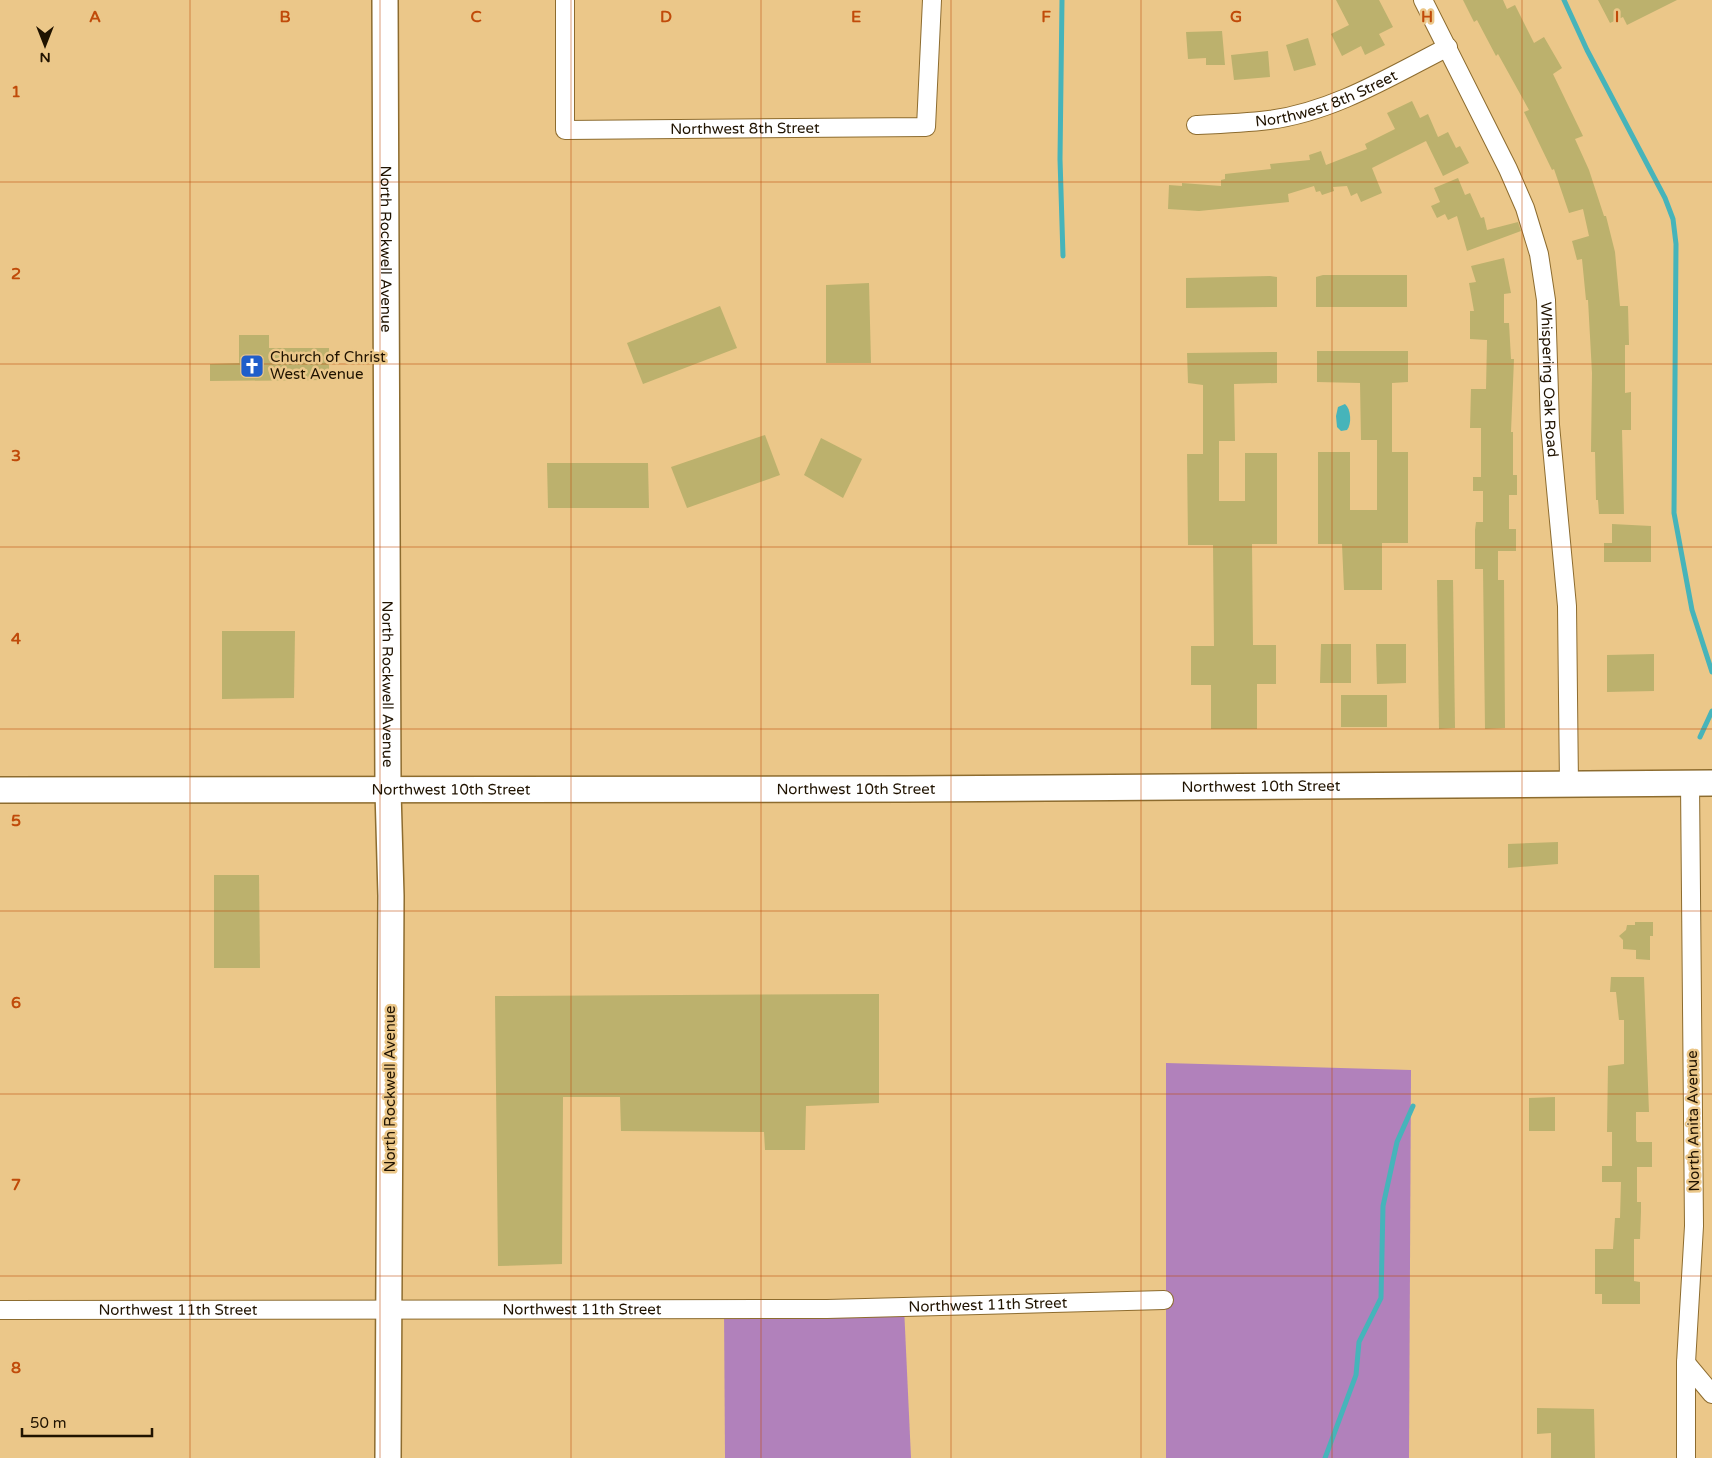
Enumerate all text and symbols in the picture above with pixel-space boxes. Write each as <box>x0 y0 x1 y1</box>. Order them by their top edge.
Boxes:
text: A <box>89 7 101 27</box>
text: B <box>279 7 291 27</box>
text: C <box>470 7 482 27</box>
text: D <box>660 7 672 27</box>
text: E <box>851 7 861 27</box>
text: F <box>1041 7 1051 27</box>
text: G <box>1230 7 1242 27</box>
text: H <box>1421 7 1433 27</box>
text: I <box>1615 7 1619 27</box>
north arrow <box>20 20 70 70</box>
text: N <box>39 49 51 66</box>
street label: Northwest 8th Street <box>1254 66 1400 131</box>
text: 1 <box>11 82 21 102</box>
street label: Northwest 8th Street <box>670 119 820 138</box>
street label: North Rockwell Avenue <box>377 166 395 332</box>
text: 2 <box>11 264 21 284</box>
street label: Whispering Oak Road <box>1537 302 1562 458</box>
place label: Church of Christ West Avenue <box>270 348 386 383</box>
church icon: Church of Christ West Avenue <box>239 353 265 379</box>
text: 3 <box>11 446 21 466</box>
street label: North Rockwell Avenue <box>378 601 397 767</box>
text: 4 <box>11 629 21 649</box>
street label: Northwest 10th Street <box>1181 777 1341 796</box>
street label: Northwest 10th Street <box>371 780 531 799</box>
street label: Northwest 10th Street <box>776 780 936 798</box>
text: 5 <box>11 811 21 831</box>
text: 6 <box>11 993 21 1013</box>
street label: North Rockwell Avenue <box>381 1006 399 1172</box>
street label: North Anita Avenue <box>1683 1050 1703 1192</box>
text: 7 <box>11 1175 21 1195</box>
street label: Northwest 11th Street <box>908 1294 1068 1316</box>
street label: Northwest 11th Street <box>502 1300 662 1318</box>
street label: Northwest 11th Street <box>98 1301 258 1319</box>
text: 8 <box>11 1358 21 1378</box>
scale bar <box>22 1406 152 1438</box>
text: 50 m <box>30 1414 67 1432</box>

